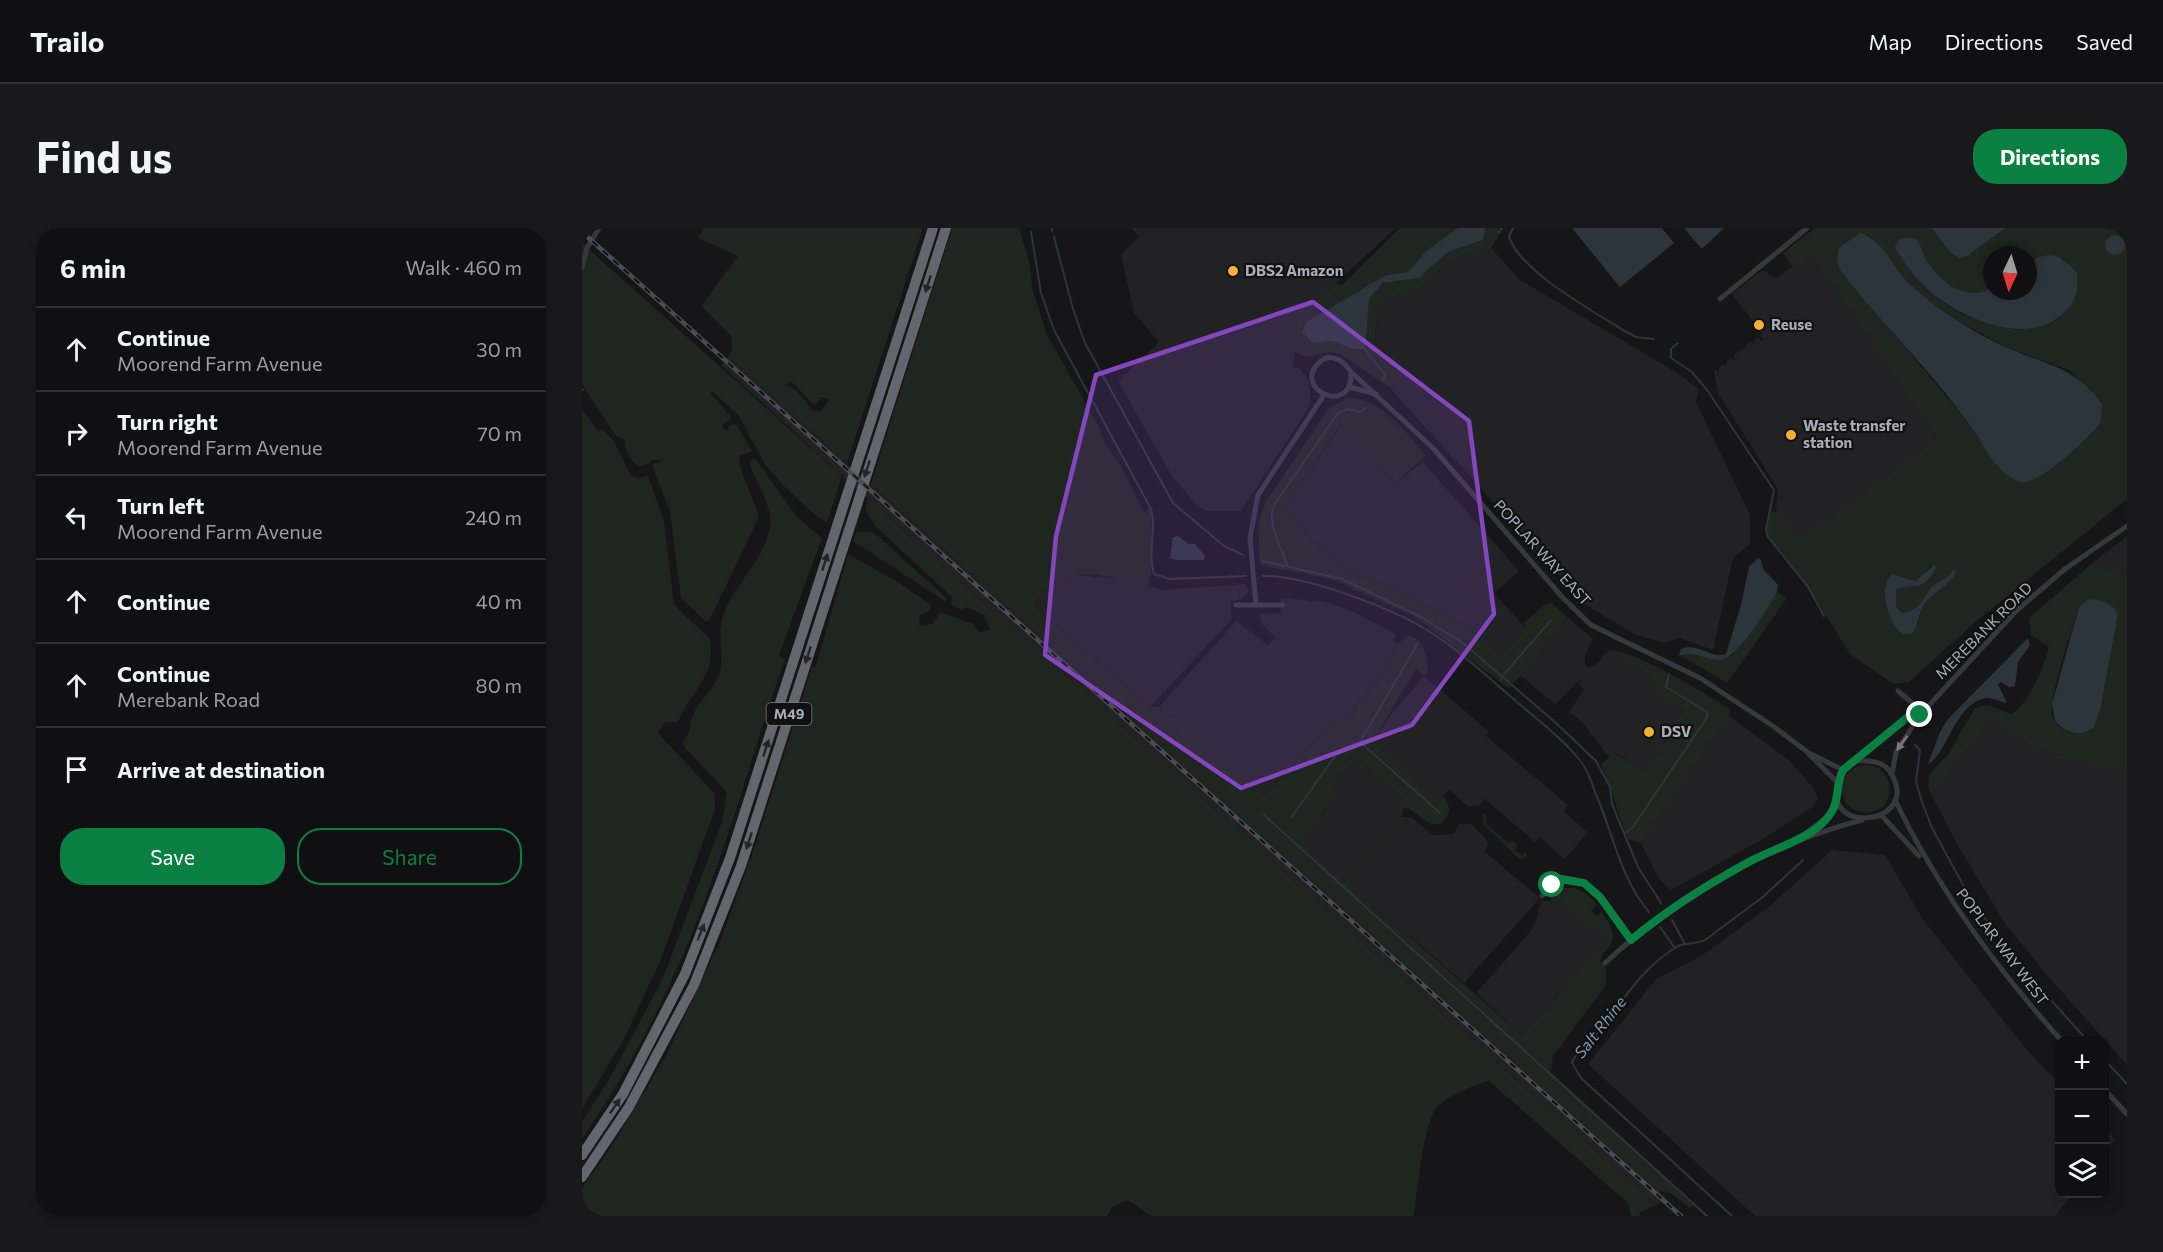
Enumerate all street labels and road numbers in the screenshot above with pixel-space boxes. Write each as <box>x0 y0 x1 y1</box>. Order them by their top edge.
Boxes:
street label: POPLAR WAY EAST <box>1490 496 1595 609</box>
street label: MEREBANK ROAD <box>1931 578 2035 682</box>
road number: M49 <box>766 703 812 725</box>
street label: POPLAR WAY WEST <box>1953 885 2053 1009</box>

